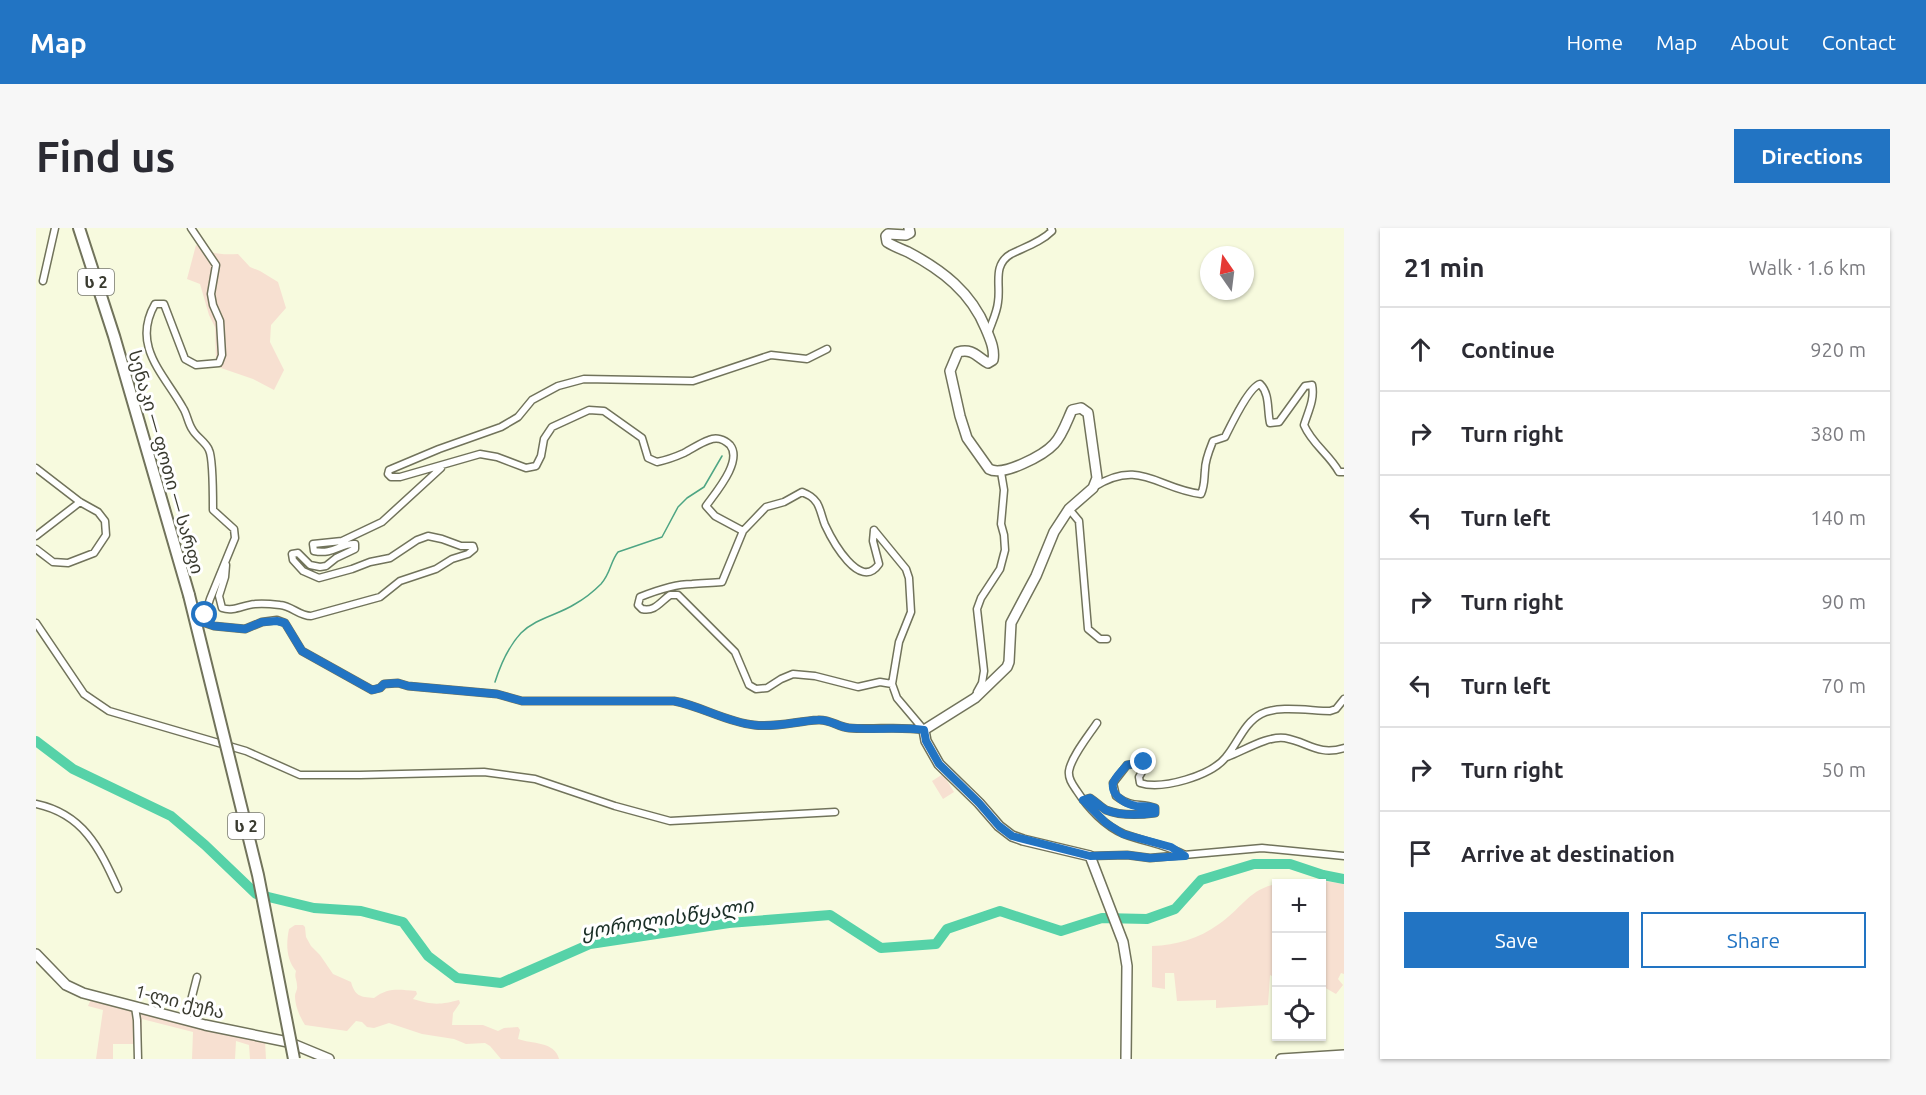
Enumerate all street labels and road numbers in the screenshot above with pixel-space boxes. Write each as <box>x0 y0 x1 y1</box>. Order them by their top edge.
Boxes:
road number: ს 2 <box>78 269 114 295</box>
street label: სენაკი — ფოთი — სარფი <box>124 348 209 577</box>
road number: ს 2 <box>228 813 264 839</box>
street label: 1-ლი ქუჩა <box>133 980 227 1024</box>

